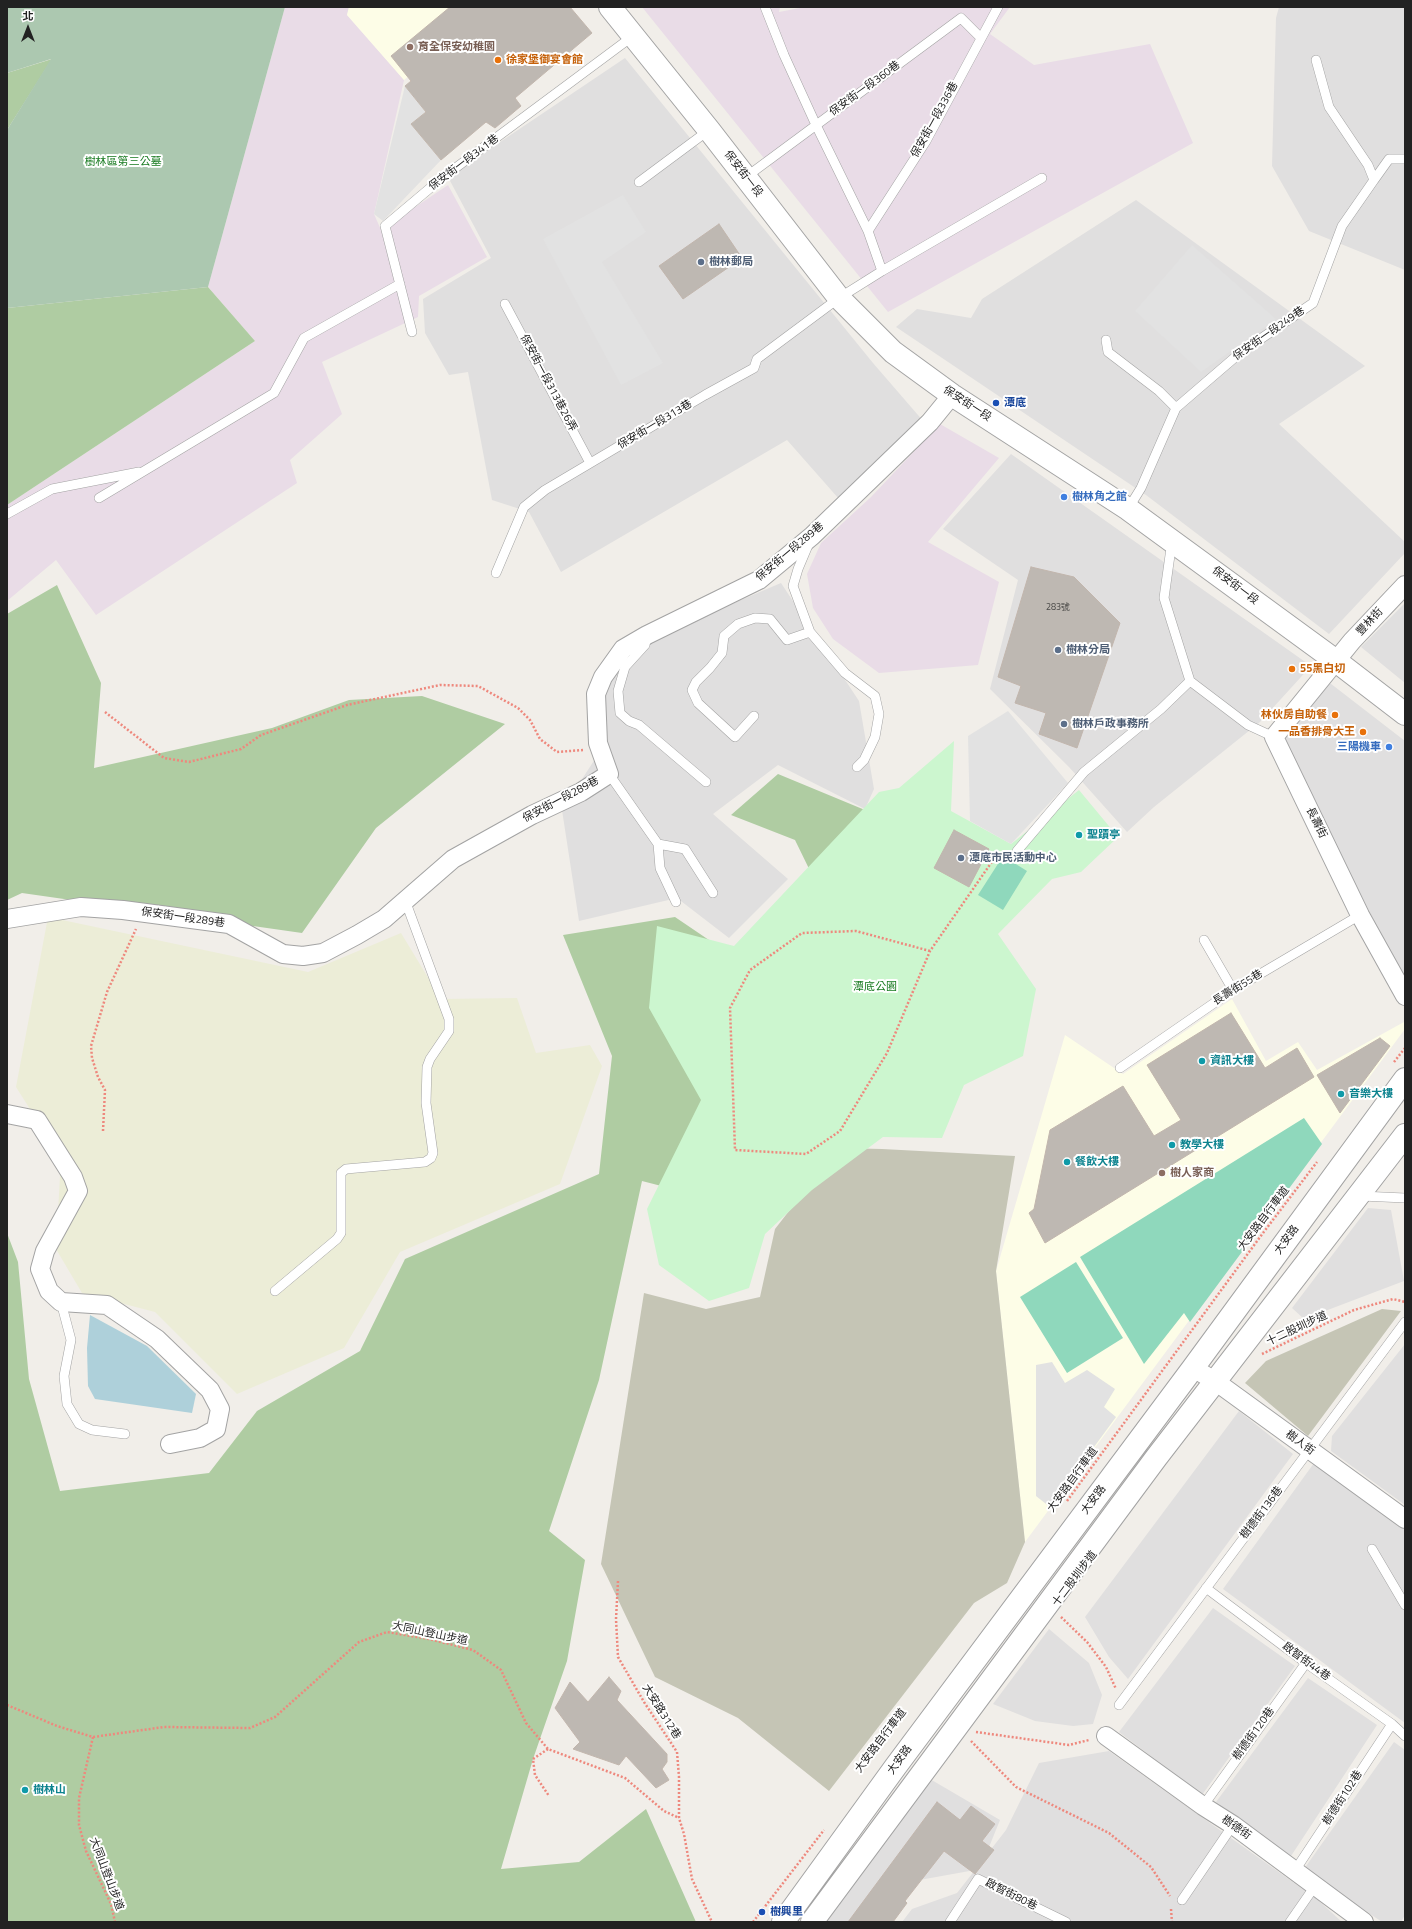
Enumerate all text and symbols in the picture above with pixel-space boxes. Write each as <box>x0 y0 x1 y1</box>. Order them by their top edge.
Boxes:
north arrow <box>8 8 48 48</box>
text: 北 <box>23 8 34 24</box>
place label: 育全保安幼稚園 <box>418 40 495 54</box>
marker: 育全保安幼稚園 <box>405 42 415 52</box>
place label: 徐家堡御宴會館 <box>506 53 583 67</box>
marker: 徐家堡御宴會館 <box>493 55 503 65</box>
street label: 保安街一段360巷 <box>827 59 903 119</box>
street label: 保安街一段336巷 <box>909 80 961 160</box>
street label: 保安街一段341巷 <box>426 132 502 194</box>
street label: 保安街一段 <box>721 148 765 200</box>
park label: 樹林區第三公墓 <box>85 155 161 169</box>
place label: 樹林郵局 <box>709 255 753 269</box>
marker: 樹林郵局 <box>696 257 706 267</box>
street label: 保安街一段249巷 <box>1231 304 1307 364</box>
street label: 保安街一段313巷26弄 <box>517 332 579 434</box>
street label: 保安街一段 <box>940 383 994 425</box>
place label: 潭底 <box>1004 396 1026 410</box>
street label: 保安街一段313巷 <box>615 398 695 452</box>
marker: 潭底 <box>991 398 1001 408</box>
place label: 樹林角之館 <box>1072 490 1127 504</box>
marker: 樹林角之館 <box>1059 492 1069 502</box>
street label: 保安街一段289巷 <box>753 520 827 584</box>
street label: 保安街一段 <box>1209 564 1261 608</box>
house number: 283號 <box>1046 603 1070 613</box>
street label: 豐林街 <box>1354 605 1386 639</box>
place label: 樹林分局 <box>1066 643 1110 657</box>
marker: 樹林分局 <box>1053 645 1063 655</box>
place label: 55黑白切 <box>1300 662 1345 676</box>
marker: 55黑白切 <box>1287 664 1297 674</box>
place label: 林伙房自助餐 <box>1261 708 1327 722</box>
marker: 林伙房自助餐 <box>1330 710 1340 720</box>
place label: 樹林戶政事務所 <box>1072 717 1149 731</box>
marker: 樹林戶政事務所 <box>1059 719 1069 729</box>
place label: 一品香排骨大王 <box>1278 725 1355 739</box>
marker: 一品香排骨大王 <box>1358 727 1368 737</box>
place label: 三陽機車 <box>1337 740 1381 754</box>
marker: 三陽機車 <box>1384 742 1394 752</box>
street label: 保安街一段289巷 <box>521 774 601 826</box>
street label: 長壽街 <box>1303 805 1329 841</box>
place label: 聖蹟亭 <box>1087 828 1120 842</box>
marker: 聖蹟亭 <box>1074 830 1084 840</box>
place label: 潭底市民活動中心 <box>969 851 1057 865</box>
marker: 潭底市民活動中心 <box>956 853 966 863</box>
street label: 保安街一段289巷 <box>140 906 226 930</box>
street label: 長壽街55巷 <box>1211 967 1265 1009</box>
park label: 潭底公園 <box>853 980 897 994</box>
place label: 資訊大樓 <box>1210 1054 1254 1068</box>
marker: 資訊大樓 <box>1197 1056 1207 1066</box>
place label: 音樂大樓 <box>1349 1087 1393 1101</box>
marker: 音樂大樓 <box>1336 1089 1346 1099</box>
place label: 教學大樓 <box>1180 1138 1224 1152</box>
marker: 教學大樓 <box>1167 1140 1177 1150</box>
place label: 餐飲大樓 <box>1075 1155 1119 1169</box>
marker: 餐飲大樓 <box>1062 1157 1072 1167</box>
place label: 樹人家商 <box>1170 1166 1214 1180</box>
marker: 樹人家商 <box>1157 1168 1167 1178</box>
street label: 大安路自行車道 <box>1236 1184 1292 1254</box>
street label: 大安路 <box>1272 1223 1302 1257</box>
street label: 十二股圳步道 <box>1264 1309 1330 1349</box>
street label: 樹人街 <box>1283 1428 1317 1458</box>
street label: 大安路自行車道 <box>1045 1445 1101 1515</box>
street label: 大安路 <box>1079 1483 1109 1517</box>
street label: 樹德街136巷 <box>1238 1484 1286 1542</box>
street label: 十二股圳步道 <box>1050 1549 1100 1609</box>
street label: 大同山登山步道 <box>391 1620 469 1648</box>
street label: 啟智街44巷 <box>1279 1640 1333 1684</box>
street label: 大安路312巷 <box>639 1682 683 1742</box>
street label: 樹德街120巷 <box>1230 1705 1278 1763</box>
street label: 大安路自行車道 <box>853 1706 909 1776</box>
street label: 大安路 <box>885 1743 915 1777</box>
street label: 樹德街102巷 <box>1320 1768 1366 1828</box>
place label: 樹林山 <box>33 1783 66 1797</box>
marker: 樹林山 <box>20 1785 30 1795</box>
street label: 樹德街 <box>1219 1813 1253 1843</box>
street label: 大同山登山步道 <box>86 1836 126 1912</box>
street label: 啟智街80巷 <box>983 1877 1039 1913</box>
place label: 樹興里 <box>770 1905 803 1919</box>
marker: 樹興里 <box>757 1907 767 1917</box>

